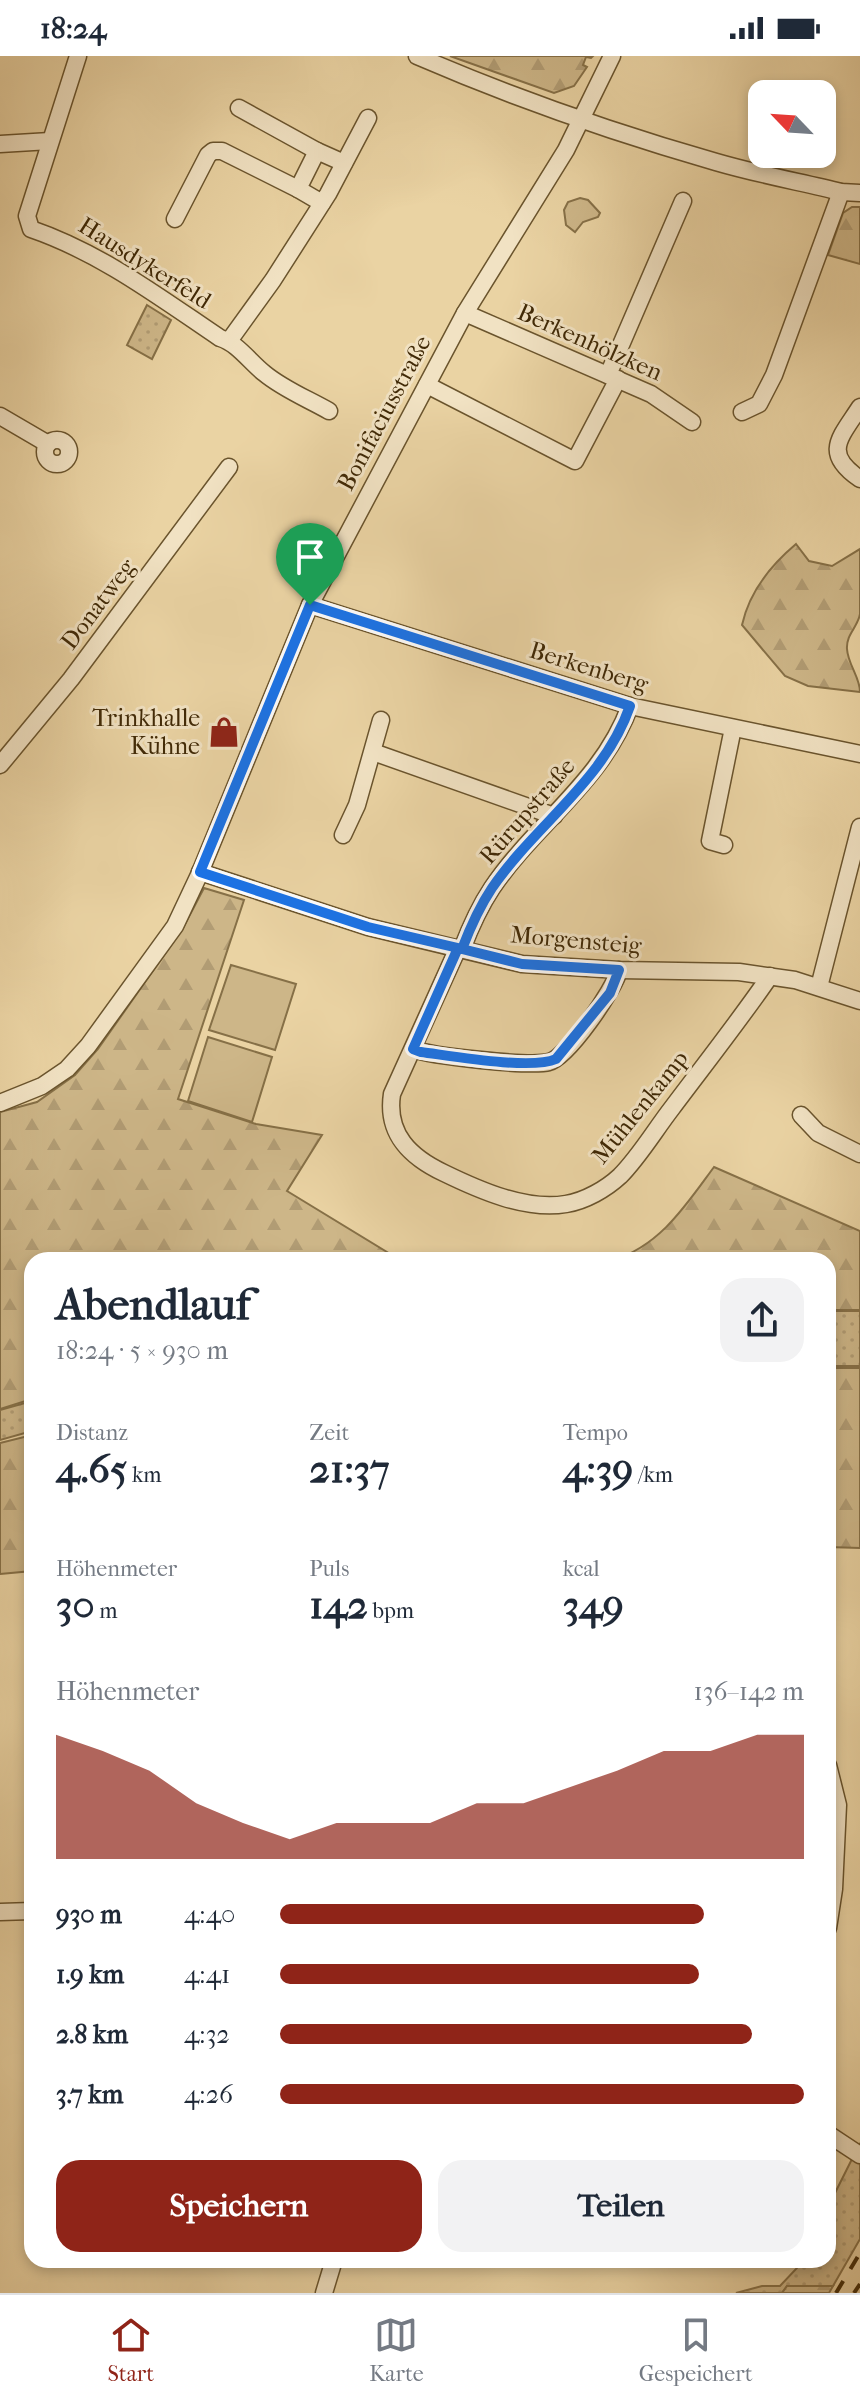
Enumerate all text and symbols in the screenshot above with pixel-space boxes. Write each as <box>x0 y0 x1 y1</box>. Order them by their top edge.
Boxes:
text: 18:24 <box>40 11 106 46</box>
north arrow <box>748 80 836 168</box>
map controls <box>748 80 836 168</box>
street label: Hausdykerfeld <box>74 211 217 315</box>
street label: Berkenhölzken <box>513 298 667 386</box>
street label: Bonifaciusstraße <box>331 331 437 495</box>
pin <box>276 523 344 605</box>
icon: arrive <box>288 535 332 579</box>
street label: Donatweg <box>55 552 142 655</box>
street label: Berkenberg <box>526 636 653 699</box>
place label: Trinkhalle Kühne <box>92 704 200 760</box>
shop icon: Trinkhalle Kühne <box>207 715 241 749</box>
street label: Rürupstraße <box>473 752 581 870</box>
street label: Morgensteig <box>509 920 644 960</box>
street label: Mühlenkamp <box>586 1045 694 1169</box>
button: share <box>720 1278 804 1362</box>
text: Abendlauf <box>56 1279 250 1330</box>
text: 18:24 · 5 × 930 m <box>56 1335 228 1366</box>
text: Distanz <box>56 1420 128 1446</box>
text: Zeit <box>309 1420 349 1446</box>
text: Tempo <box>563 1420 628 1446</box>
text: 4.65 <box>56 1446 127 1492</box>
text: 21:37 <box>309 1446 390 1492</box>
text: 4:39 <box>563 1446 633 1492</box>
text: km <box>127 1462 162 1488</box>
text: /km <box>633 1462 673 1488</box>
text: Höhenmeter <box>56 1556 177 1582</box>
text: Puls <box>309 1556 349 1582</box>
text: kcal <box>563 1556 600 1582</box>
text: 30 <box>56 1582 94 1628</box>
text: 142 <box>309 1582 368 1628</box>
text: 349 <box>563 1582 624 1628</box>
text: m <box>94 1598 118 1624</box>
text: bpm <box>368 1598 414 1624</box>
text: Höhenmeter <box>56 1676 199 1707</box>
text: 136–142 m <box>693 1676 804 1707</box>
text: 930 m <box>56 1899 122 1930</box>
text: 4:40 <box>184 1899 235 1930</box>
text: 1.9 km <box>56 1959 124 1990</box>
text: 4:41 <box>184 1959 230 1990</box>
text: 2.8 km <box>56 2019 128 2050</box>
text: 4:32 <box>184 2019 230 2050</box>
text: 3.7 km <box>56 2079 123 2110</box>
text: 4:26 <box>184 2079 233 2110</box>
button: Speichern <box>56 2160 422 2252</box>
button: Teilen <box>438 2160 804 2252</box>
tab: Start <box>107 2313 154 2387</box>
tab: Karte <box>369 2313 424 2387</box>
tab: Gespeichert <box>639 2313 753 2387</box>

